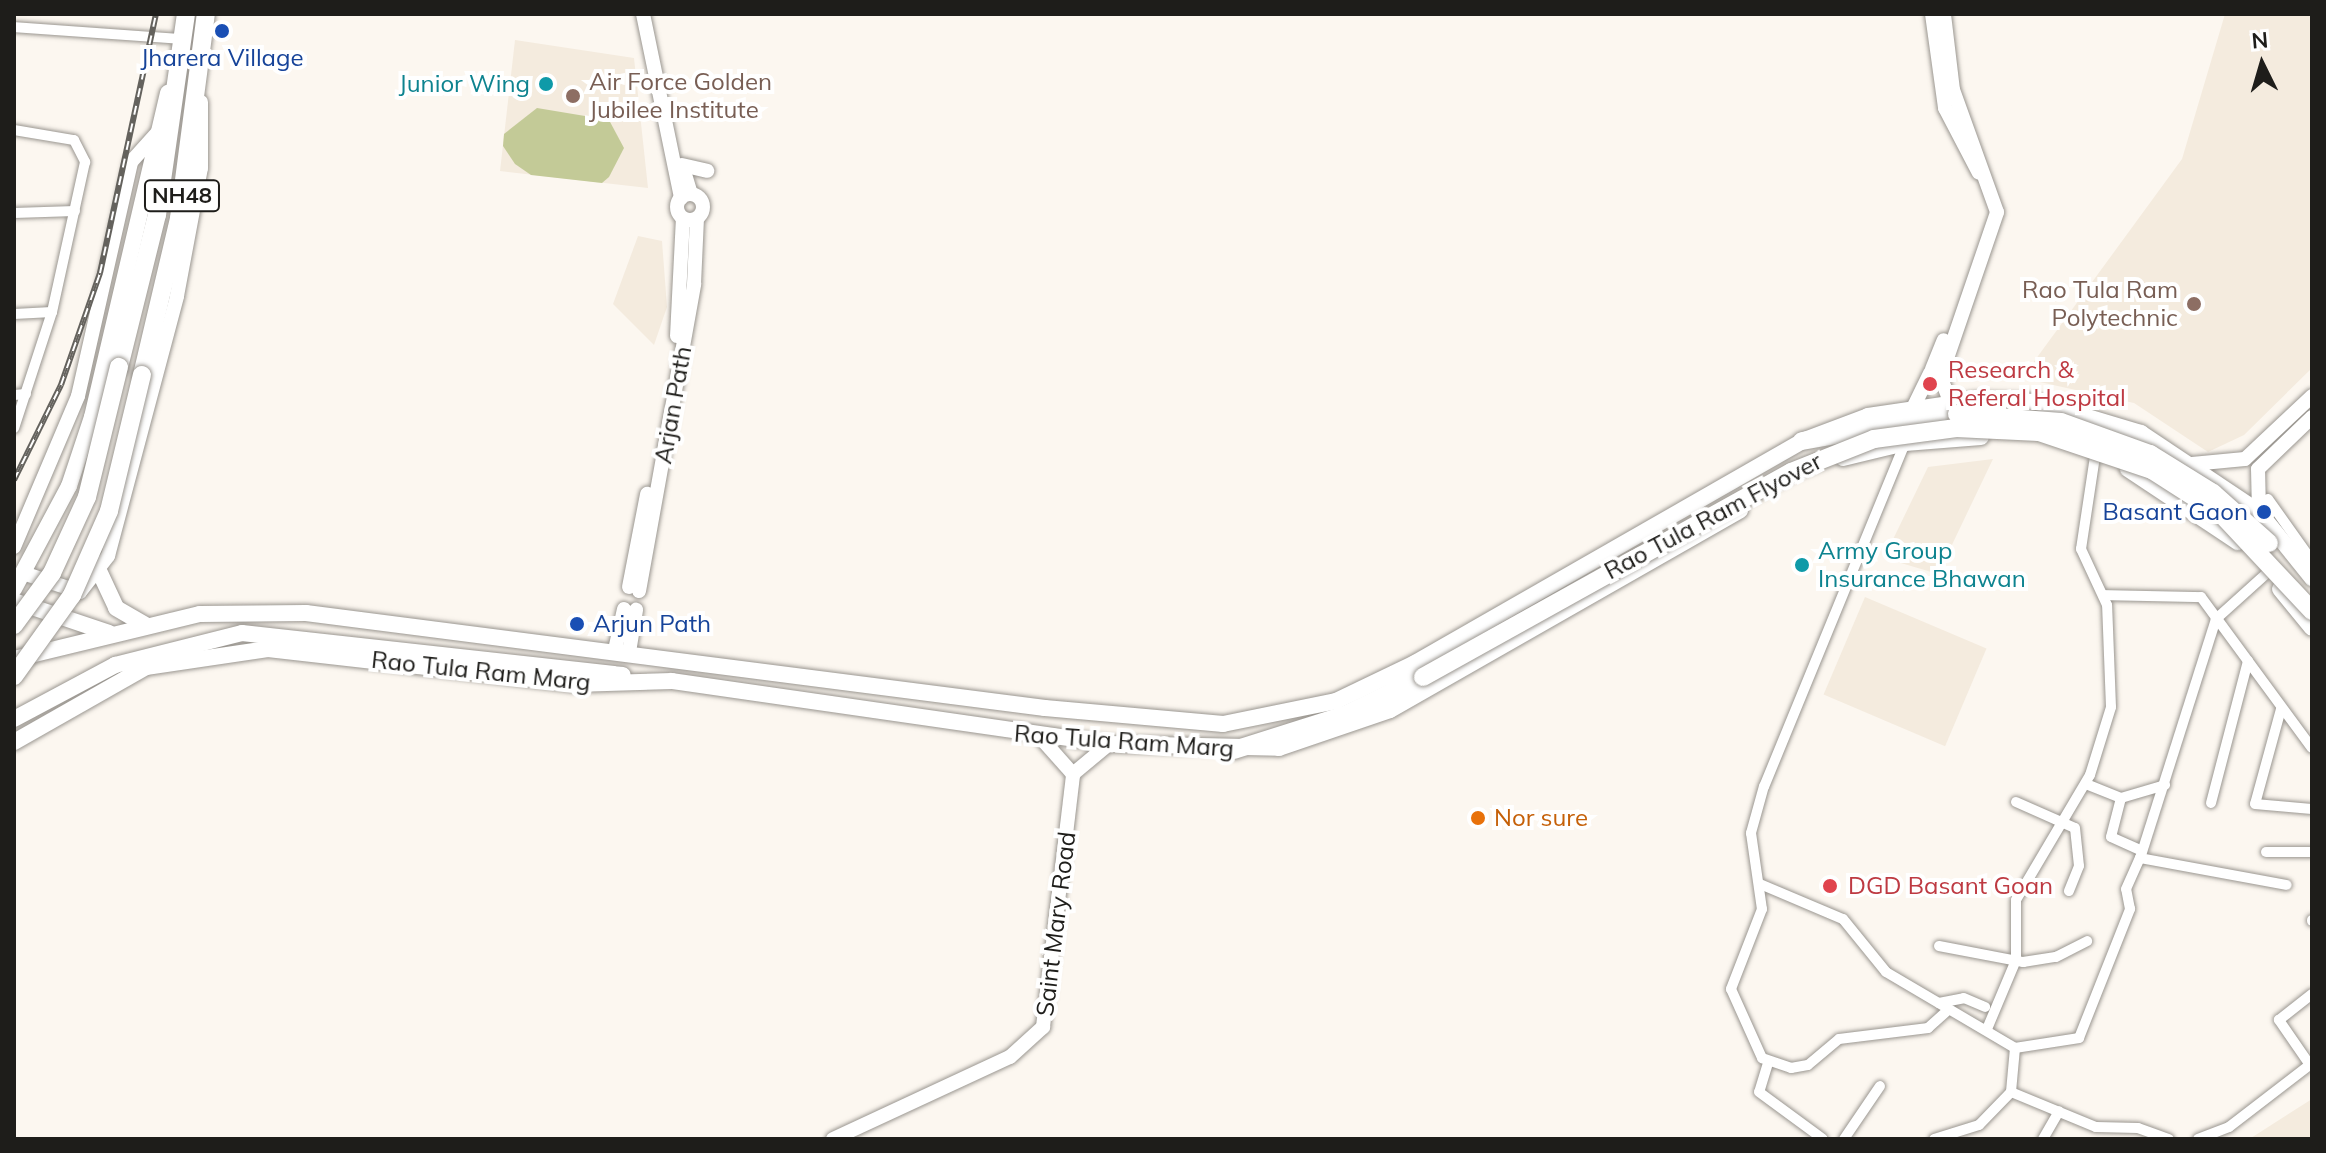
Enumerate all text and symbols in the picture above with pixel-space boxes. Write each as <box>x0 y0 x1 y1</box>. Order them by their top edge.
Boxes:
marker: Jharera Village <box>213 22 231 40</box>
north arrow <box>2222 24 2302 104</box>
text: N <box>2250 25 2269 55</box>
place label: Jharera Village <box>140 44 304 72</box>
place label: Air Force Golden Jubilee Institute <box>589 68 772 124</box>
place label: Junior Wing <box>399 70 530 98</box>
marker: Junior Wing <box>537 75 555 93</box>
marker: Air Force Golden Jubilee Institute <box>564 87 582 105</box>
road number: NH48 <box>142 178 222 214</box>
place label: Rao Tula Ram Polytechnic <box>2022 276 2178 332</box>
marker: Rao Tula Ram Polytechnic <box>2185 295 2203 313</box>
street label: Arjan Path <box>649 344 697 466</box>
place label: Research & Referal Hospital <box>1948 356 2126 412</box>
marker: Research & Referal Hospital <box>1919 373 1941 395</box>
street label: Rao Tula Ram Flyover <box>1599 447 1827 585</box>
place label: Basant Gaon <box>2103 498 2248 526</box>
marker: Basant Gaon <box>2255 503 2273 521</box>
place label: Army Group Insurance Bhawan <box>1818 537 2026 593</box>
marker: Army Group Insurance Bhawan <box>1793 556 1811 574</box>
place label: Arjun Path <box>593 610 711 638</box>
marker: Arjun Path <box>568 615 586 633</box>
street label: Rao Tula Ram Marg <box>370 645 592 697</box>
street label: Rao Tula Ram Marg <box>1013 719 1235 763</box>
place label: Nor sure <box>1494 804 1588 832</box>
marker: Nor sure <box>1469 809 1487 827</box>
street label: Saint Mary Road <box>1030 830 1082 1018</box>
place label: DGD Basant Goan <box>1848 872 2053 900</box>
marker: DGD Basant Goan <box>1819 875 1841 897</box>

